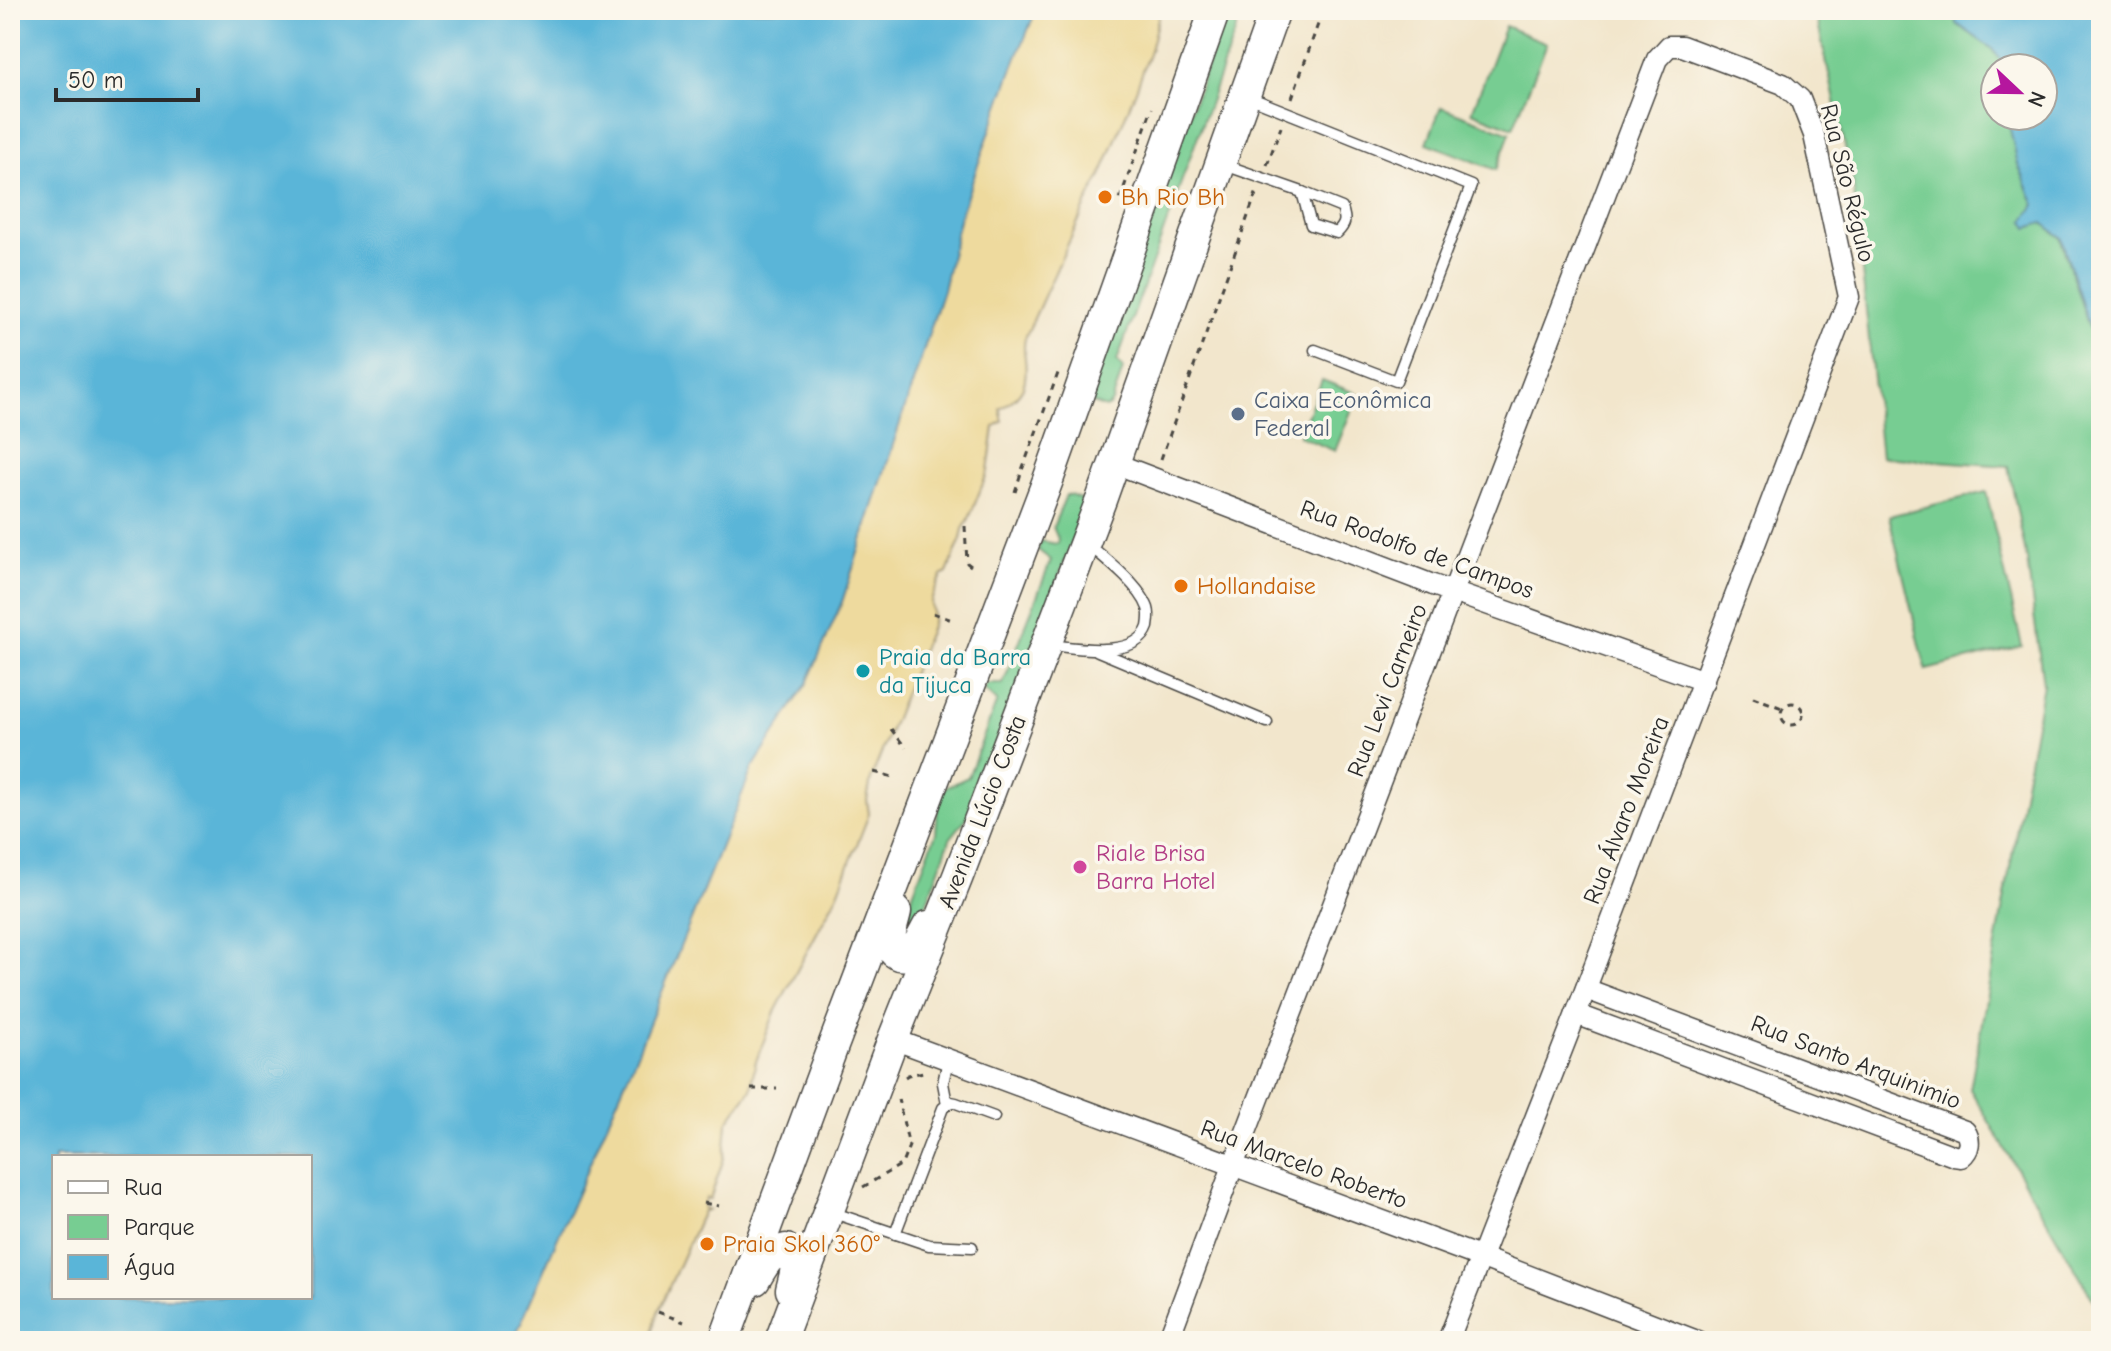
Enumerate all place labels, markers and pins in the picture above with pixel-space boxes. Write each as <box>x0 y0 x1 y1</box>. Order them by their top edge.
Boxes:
place label: Bh Rio Bh <box>1121 183 1225 211</box>
marker: Bh Rio Bh <box>1096 188 1114 206</box>
place label: Caixa Econômica Federal <box>1254 386 1432 442</box>
marker: Caixa Econômica Federal <box>1229 405 1247 423</box>
place label: Hollandaise <box>1197 572 1316 600</box>
marker: Hollandaise <box>1172 577 1190 595</box>
place label: Praia da Barra da Tijuca <box>879 643 1031 699</box>
marker: Praia da Barra da Tijuca <box>854 662 872 680</box>
place label: Riale Brisa Barra Hotel <box>1096 839 1216 895</box>
marker: Riale Brisa Barra Hotel <box>1071 858 1089 876</box>
place label: Praia Skol 360° <box>723 1230 880 1258</box>
marker: Praia Skol 360° <box>698 1235 716 1253</box>

